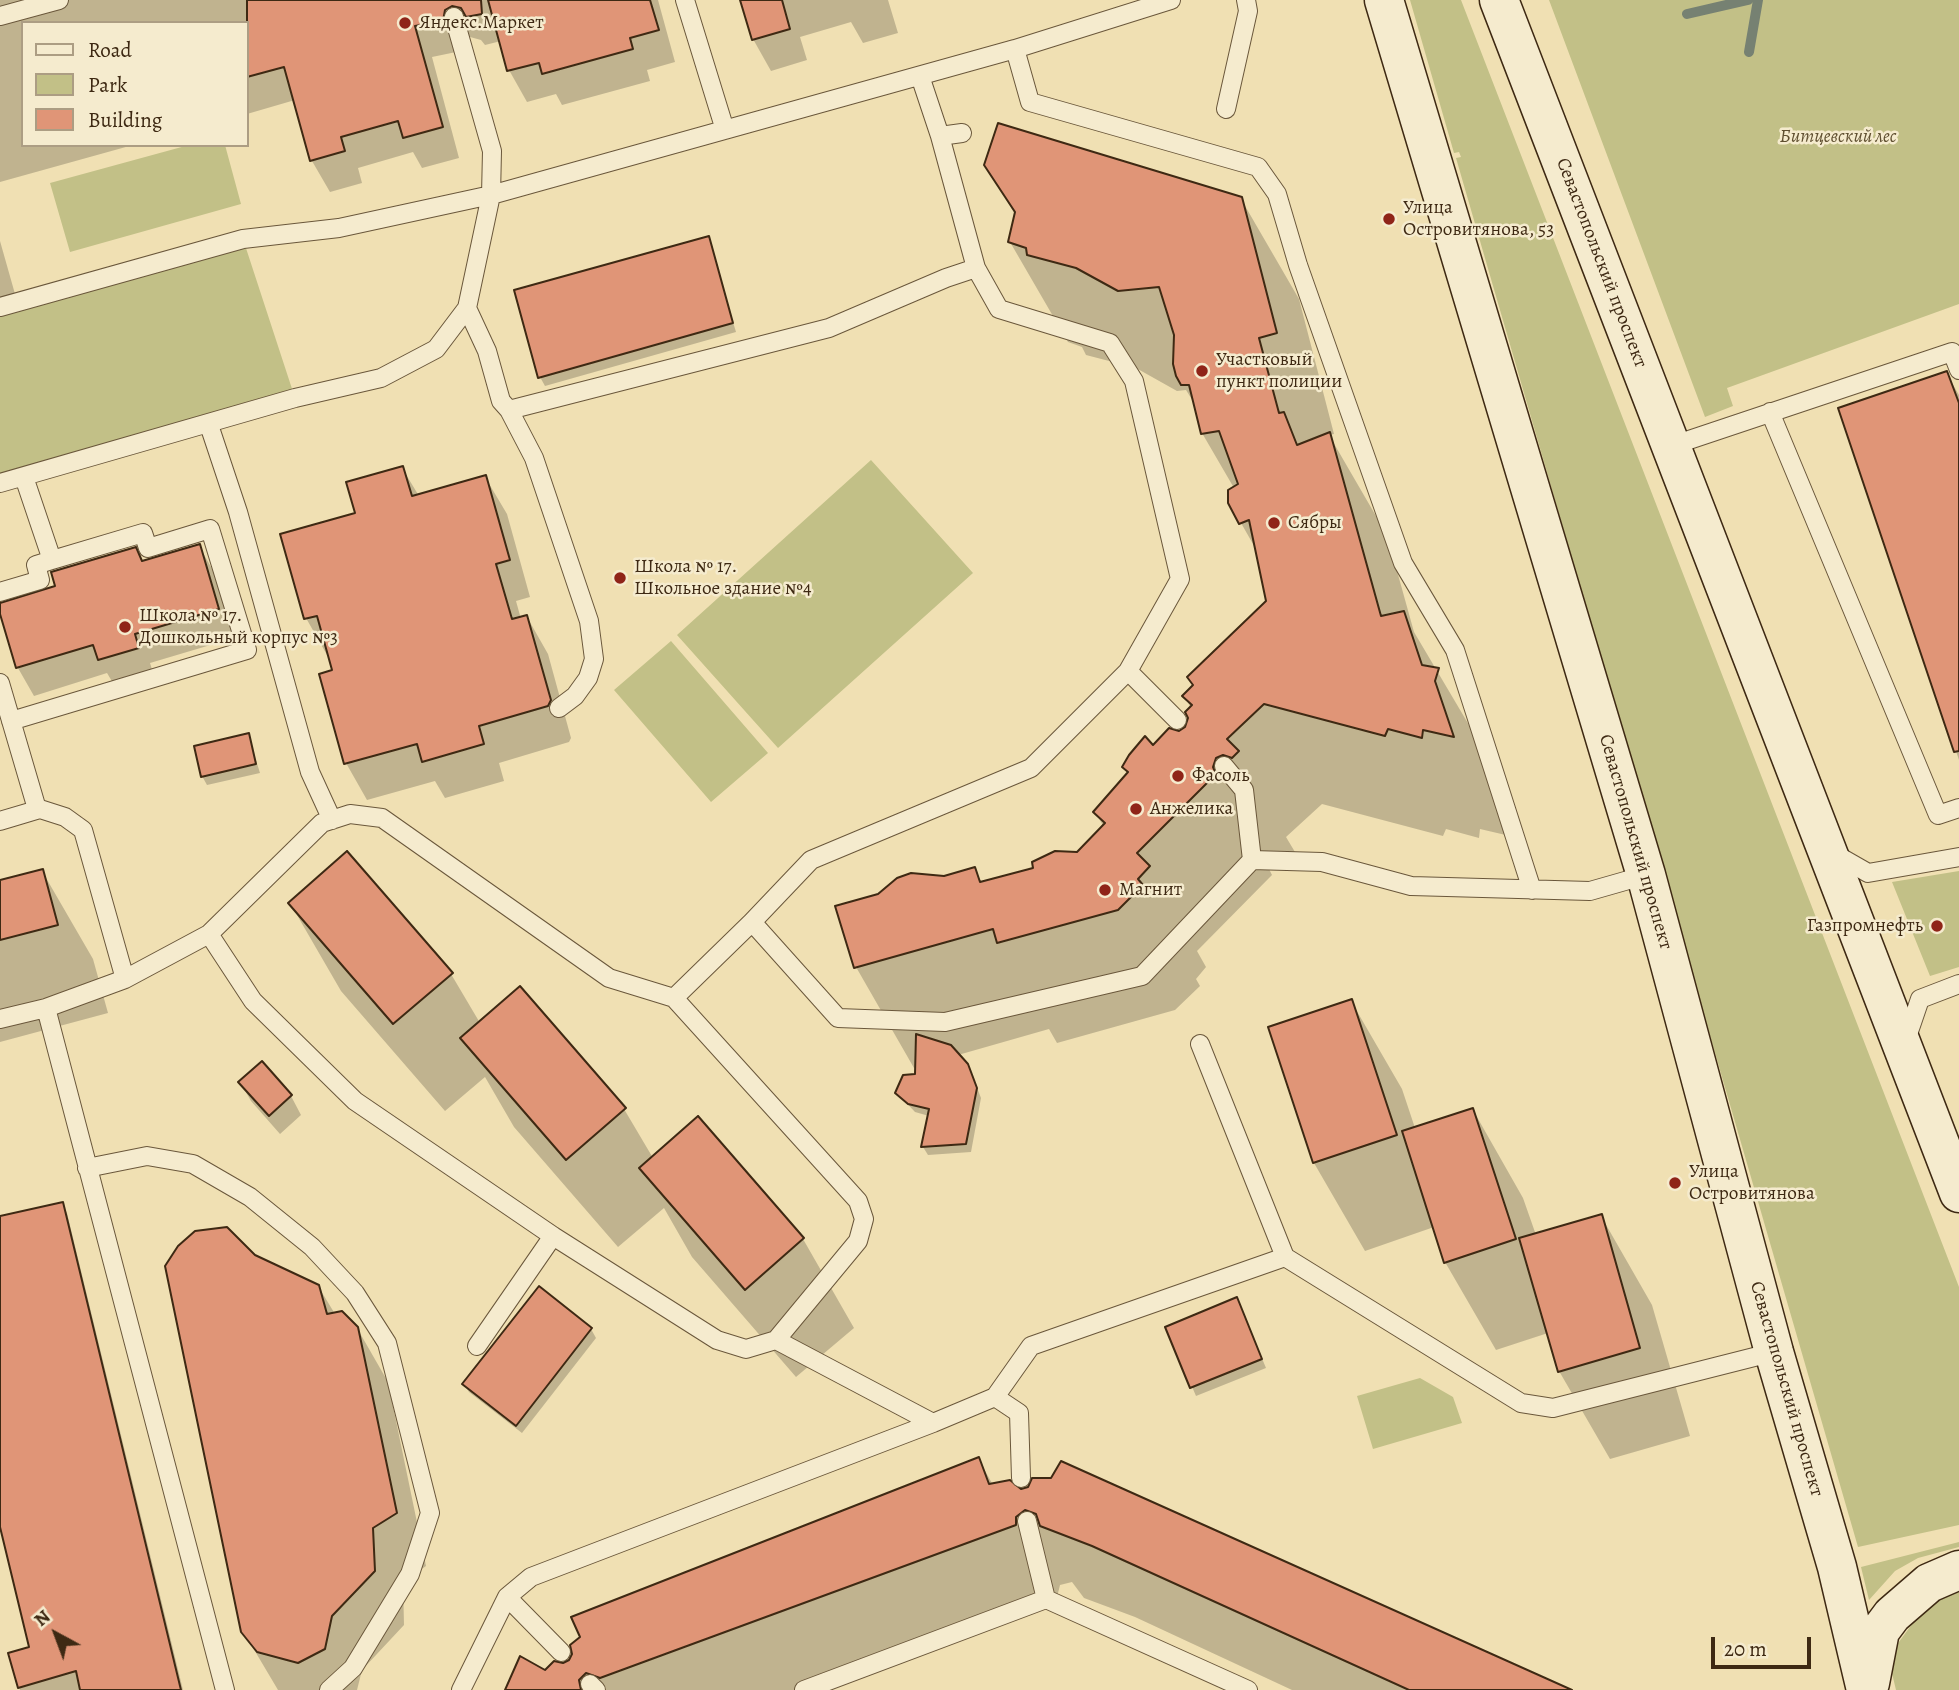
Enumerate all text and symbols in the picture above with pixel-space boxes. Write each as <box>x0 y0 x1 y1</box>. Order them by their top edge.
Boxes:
place label: Яндекс.Маркет <box>419 12 544 34</box>
marker: Яндекс.Маркет <box>397 15 413 31</box>
legend <box>21 21 248 147</box>
text: Road <box>88 36 132 64</box>
text: Park <box>88 71 127 99</box>
text: Building <box>88 106 162 134</box>
park label: Битцевский лес <box>1779 126 1897 148</box>
street label: Севастопольский проспект <box>1550 155 1652 371</box>
place label: Улица Островитянова, 53 <box>1403 197 1554 241</box>
marker: Улица Островитянова, 53 <box>1381 211 1397 227</box>
place label: Участковый пункт полиции <box>1216 349 1342 393</box>
marker: Участковый пункт полиции <box>1194 363 1210 379</box>
place label: Сябры <box>1288 512 1342 534</box>
marker: Сябры <box>1266 515 1282 531</box>
place label: Школа № 17. Школьное здание №4 <box>634 556 812 600</box>
marker: Школа № 17. Школьное здание №4 <box>612 570 628 586</box>
place label: Школа № 17. Дошкольный корпус №3 <box>139 605 338 649</box>
marker: Школа № 17. Дошкольный корпус №3 <box>117 619 133 635</box>
street label: Севастопольский проспект <box>1593 732 1677 952</box>
place label: Фасоль <box>1192 765 1249 787</box>
marker: Фасоль <box>1170 768 1186 784</box>
place label: Анжелика <box>1150 798 1233 820</box>
marker: Анжелика <box>1128 801 1144 817</box>
place label: Магнит <box>1119 879 1182 901</box>
marker: Магнит <box>1097 882 1113 898</box>
place label: Газпромнефть <box>1807 915 1923 937</box>
marker: Газпромнефть <box>1929 918 1945 934</box>
place label: Улица Островитянова <box>1689 1161 1815 1205</box>
marker: Улица Островитянова <box>1667 1175 1683 1191</box>
street label: Севастопольский проспект <box>1744 1279 1828 1499</box>
north arrow <box>21 1599 91 1669</box>
text: N <box>28 1604 56 1633</box>
scale bar <box>1714 1624 1814 1668</box>
text: 20 m <box>1724 1635 1767 1663</box>

